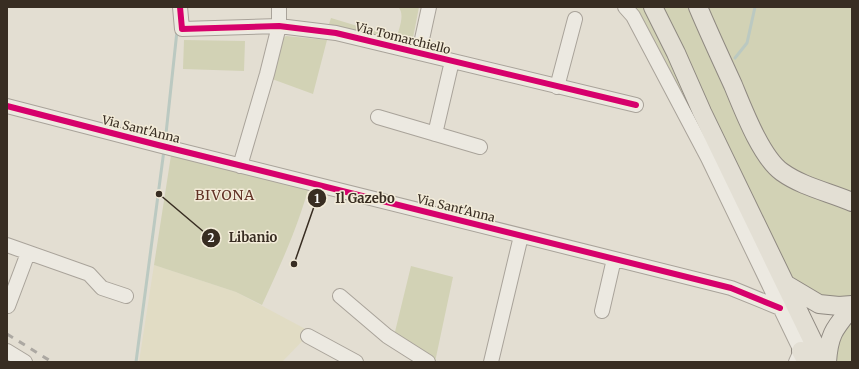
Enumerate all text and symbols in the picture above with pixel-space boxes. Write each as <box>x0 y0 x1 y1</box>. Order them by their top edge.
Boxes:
street label: Via Tomarchiello <box>353 19 452 57</box>
street label: Via Sant'Anna <box>99 112 182 146</box>
district label: BIVONA <box>195 186 255 204</box>
callout: Il Gazebo <box>307 186 403 211</box>
text: Il Gazebo <box>335 190 395 207</box>
text: 1 <box>314 191 320 206</box>
street label: Via Sant'Anna <box>414 191 497 225</box>
callout: Libanio <box>201 225 285 250</box>
text: Libanio <box>229 229 278 246</box>
text: 2 <box>207 230 215 245</box>

